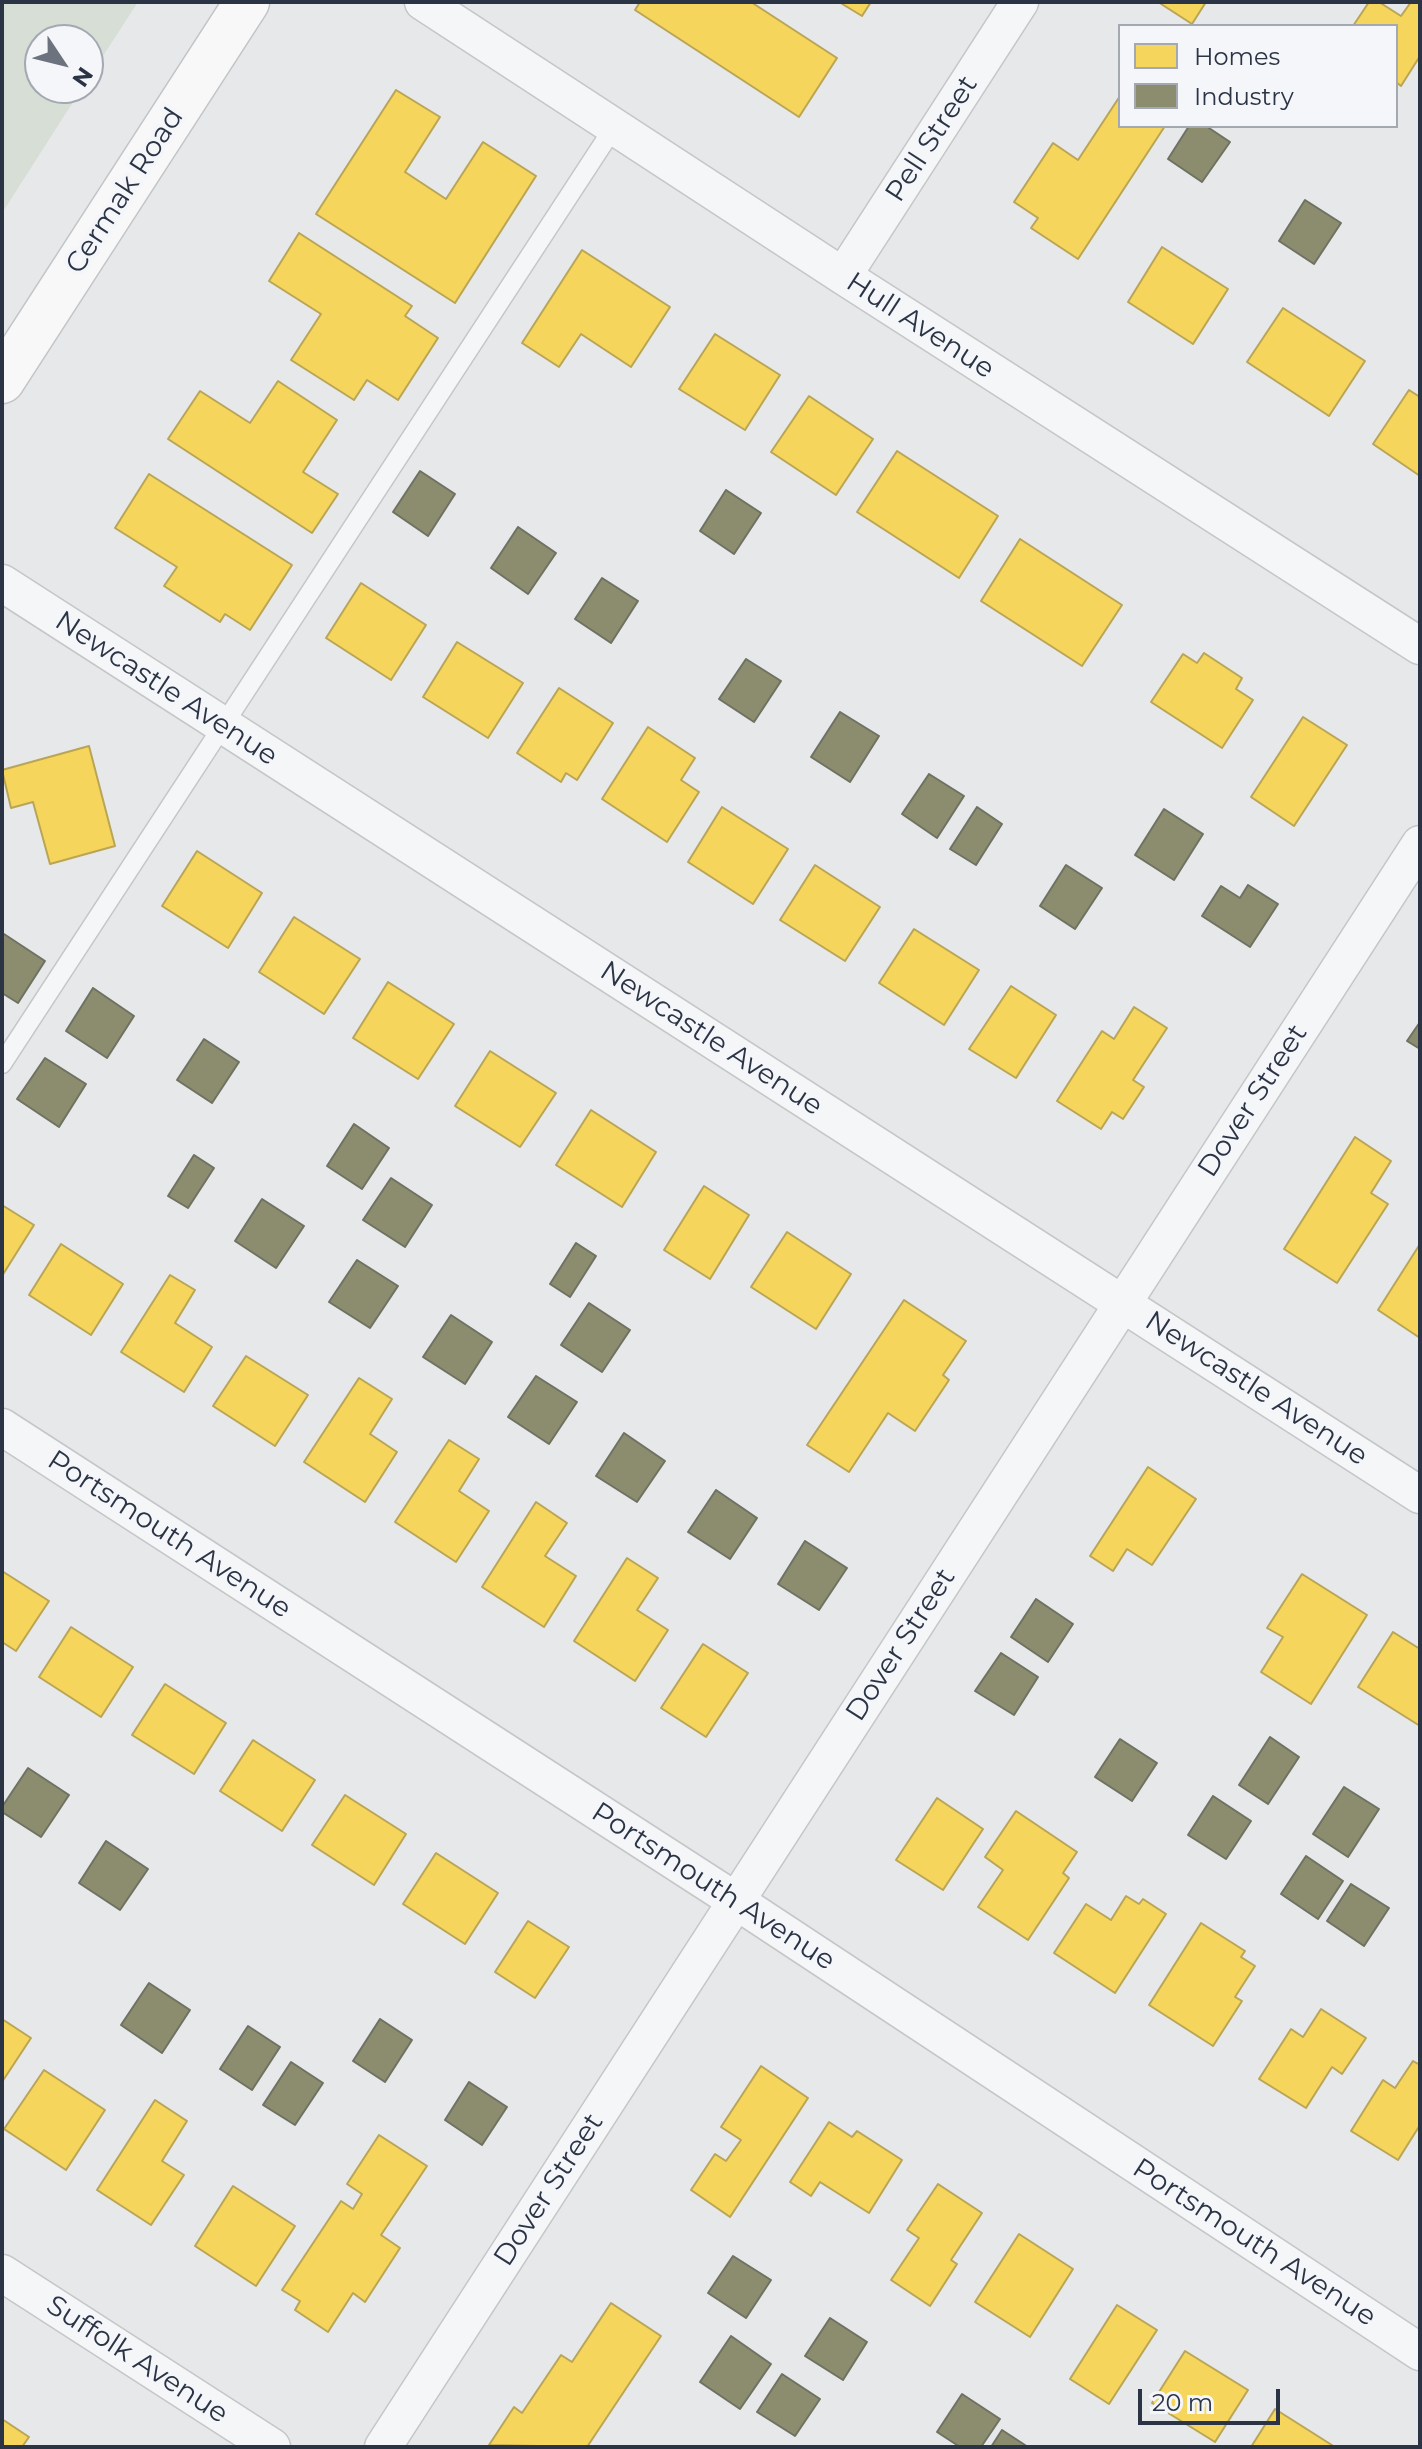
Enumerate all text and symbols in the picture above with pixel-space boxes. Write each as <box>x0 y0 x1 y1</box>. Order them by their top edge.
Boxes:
north arrow <box>24 24 104 104</box>
legend <box>1118 24 1398 128</box>
text: Homes <box>1194 42 1280 71</box>
text: N <box>66 62 99 92</box>
street label: Pell Street <box>879 70 985 208</box>
text: Industry <box>1194 82 1294 111</box>
street label: Cermak Road <box>59 102 191 280</box>
street label: Hull Avenue <box>840 266 1000 386</box>
street label: Newcastle Avenue <box>49 605 283 773</box>
street label: Newcastle Avenue <box>594 955 828 1123</box>
street label: Dover Street <box>1191 1018 1315 1184</box>
street label: Newcastle Avenue <box>1139 1305 1373 1473</box>
street label: Portsmouth Avenue <box>41 1444 297 1626</box>
street label: Dover Street <box>839 1562 963 1728</box>
street label: Portsmouth Avenue <box>585 1796 841 1978</box>
street label: Dover Street <box>487 2107 611 2273</box>
street label: Portsmouth Avenue <box>1126 2152 1382 2334</box>
street label: Suffolk Avenue <box>40 2289 234 2431</box>
scale bar <box>1142 2373 1284 2423</box>
text: 20 m <box>1152 2388 1213 2417</box>

